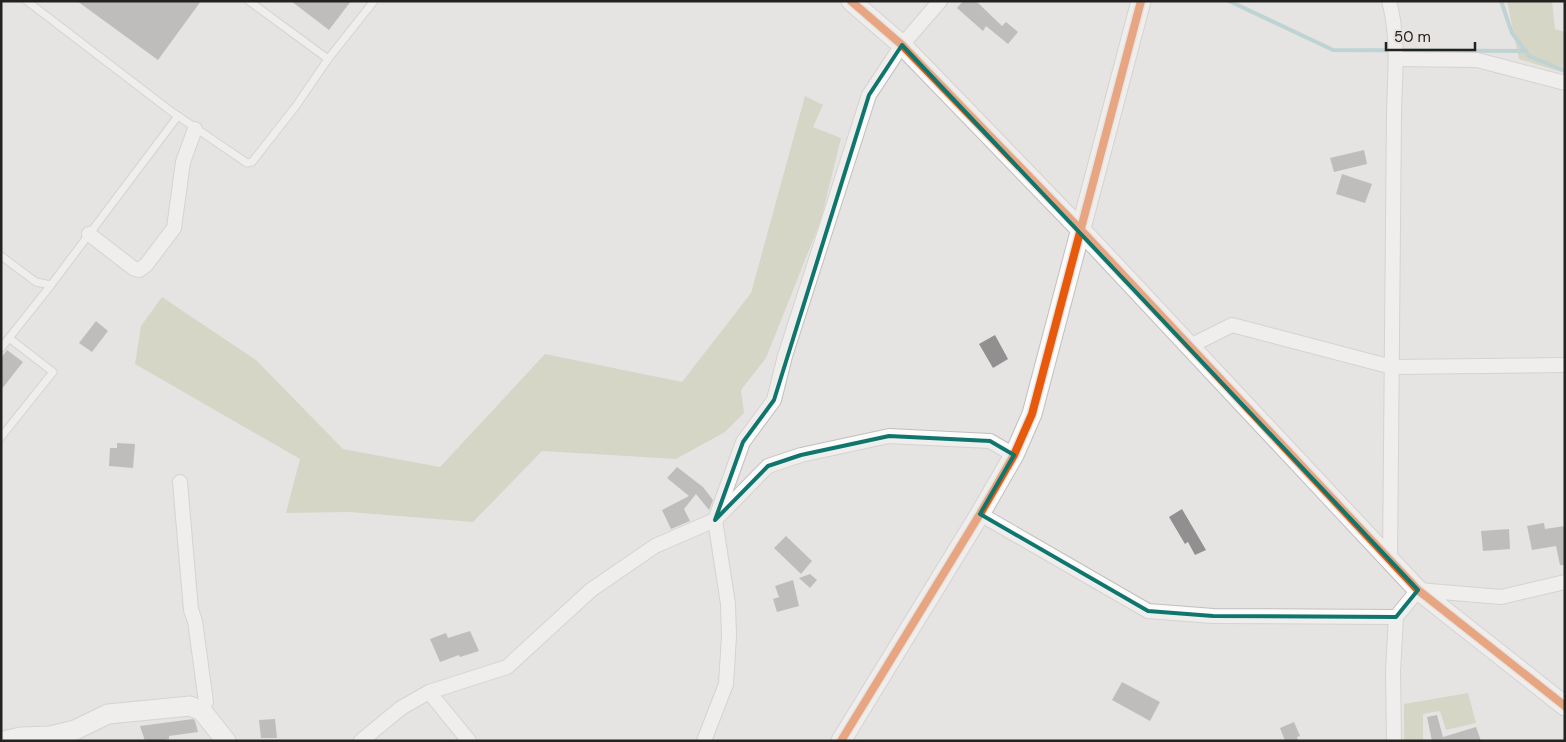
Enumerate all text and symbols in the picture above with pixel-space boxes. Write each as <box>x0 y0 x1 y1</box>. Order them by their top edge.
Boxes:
scale bar <box>1386 20 1475 52</box>
text: 50 m <box>1394 27 1431 47</box>

